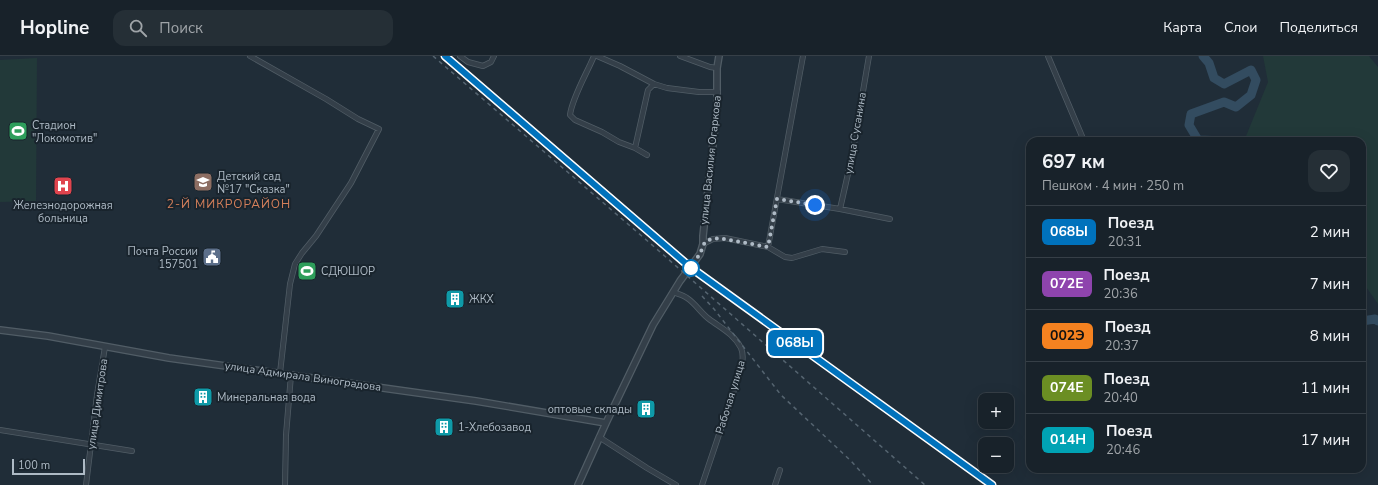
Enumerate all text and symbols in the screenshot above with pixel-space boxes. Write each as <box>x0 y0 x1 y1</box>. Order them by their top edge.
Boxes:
search box <box>113 10 393 46</box>
text: Hopline <box>20 15 89 41</box>
icon: search <box>127 17 149 39</box>
text: Поиск <box>159 18 203 38</box>
text: Карта <box>1163 18 1202 37</box>
text: Слои <box>1224 18 1258 37</box>
text: Поделиться <box>1280 18 1358 37</box>
street label: улица Сусанина <box>841 91 870 175</box>
street label: улица Василия Огаркова <box>696 95 725 225</box>
place label: Стадион "Локомотив" <box>32 118 97 146</box>
sports icon: Стадион "Локомотив" <box>7 120 29 142</box>
text: 697 км <box>1042 149 1105 175</box>
button: heart <box>1308 150 1350 192</box>
place label: Детский сад №17 "Сказка" <box>217 169 290 197</box>
school or university icon: Детский сад №17 "Сказка" <box>192 171 214 193</box>
hospital icon: Железнодорожная больница <box>52 175 74 197</box>
text: Пешком · 4 мин · 250 m <box>1042 177 1184 195</box>
your location <box>805 195 825 215</box>
district label: 2-Й МИКРОРАЙОН <box>167 196 291 212</box>
place label: Железнодорожная больница <box>13 198 113 226</box>
text: Поезд <box>1108 213 1154 233</box>
text: 068Ы <box>1050 222 1088 241</box>
text: 2 мин <box>1310 222 1350 242</box>
text: 20:31 <box>1108 233 1142 251</box>
place label: Почта России 157501 <box>127 244 198 272</box>
public building icon: Почта России 157501 <box>201 246 223 268</box>
unlabelled marker <box>682 259 700 277</box>
sports icon: СДЮШОР <box>296 260 318 282</box>
place label: СДЮШОР <box>321 264 375 279</box>
text: Поезд <box>1104 265 1149 285</box>
text: 072Е <box>1050 274 1084 293</box>
text: 7 мин <box>1310 274 1350 294</box>
text: 20:36 <box>1104 285 1138 303</box>
building icon: ЖКХ <box>444 288 466 310</box>
place label: ЖКХ <box>469 292 495 307</box>
text: Поезд <box>1105 317 1151 337</box>
text: 002Э <box>1050 326 1085 345</box>
text: 8 мин <box>1310 326 1350 346</box>
line badge: 068Ы <box>767 330 823 356</box>
text: 068Ы <box>776 333 814 352</box>
text: 20:37 <box>1105 337 1139 355</box>
street label: улица Димитрова <box>84 358 111 451</box>
street label: улица Адмирала Виноградова <box>224 358 382 395</box>
street label: Рабочая улица <box>712 358 749 436</box>
text: Поезд <box>1104 369 1149 389</box>
text: 074Е <box>1050 378 1084 397</box>
text: 11 мин <box>1301 378 1350 398</box>
building icon: Минеральная вода <box>192 386 214 408</box>
text: 20:40 <box>1104 389 1138 407</box>
place label: Минеральная вода <box>217 390 316 405</box>
map controls <box>978 393 1014 473</box>
button: + <box>978 393 1014 429</box>
building icon: оптовые склады <box>635 398 657 420</box>
place label: оптовые склады <box>548 402 632 417</box>
building icon: 1-Хлебозавод <box>433 416 455 438</box>
place label: 1-Хлебозавод <box>458 420 531 435</box>
text: Поезд <box>1106 421 1152 441</box>
text: 014Н <box>1050 430 1086 449</box>
text: 17 мин <box>1301 430 1350 450</box>
button: − <box>978 437 1014 473</box>
text: 20:46 <box>1106 441 1140 459</box>
scale bar <box>12 457 85 476</box>
text: 100 m <box>18 458 50 473</box>

